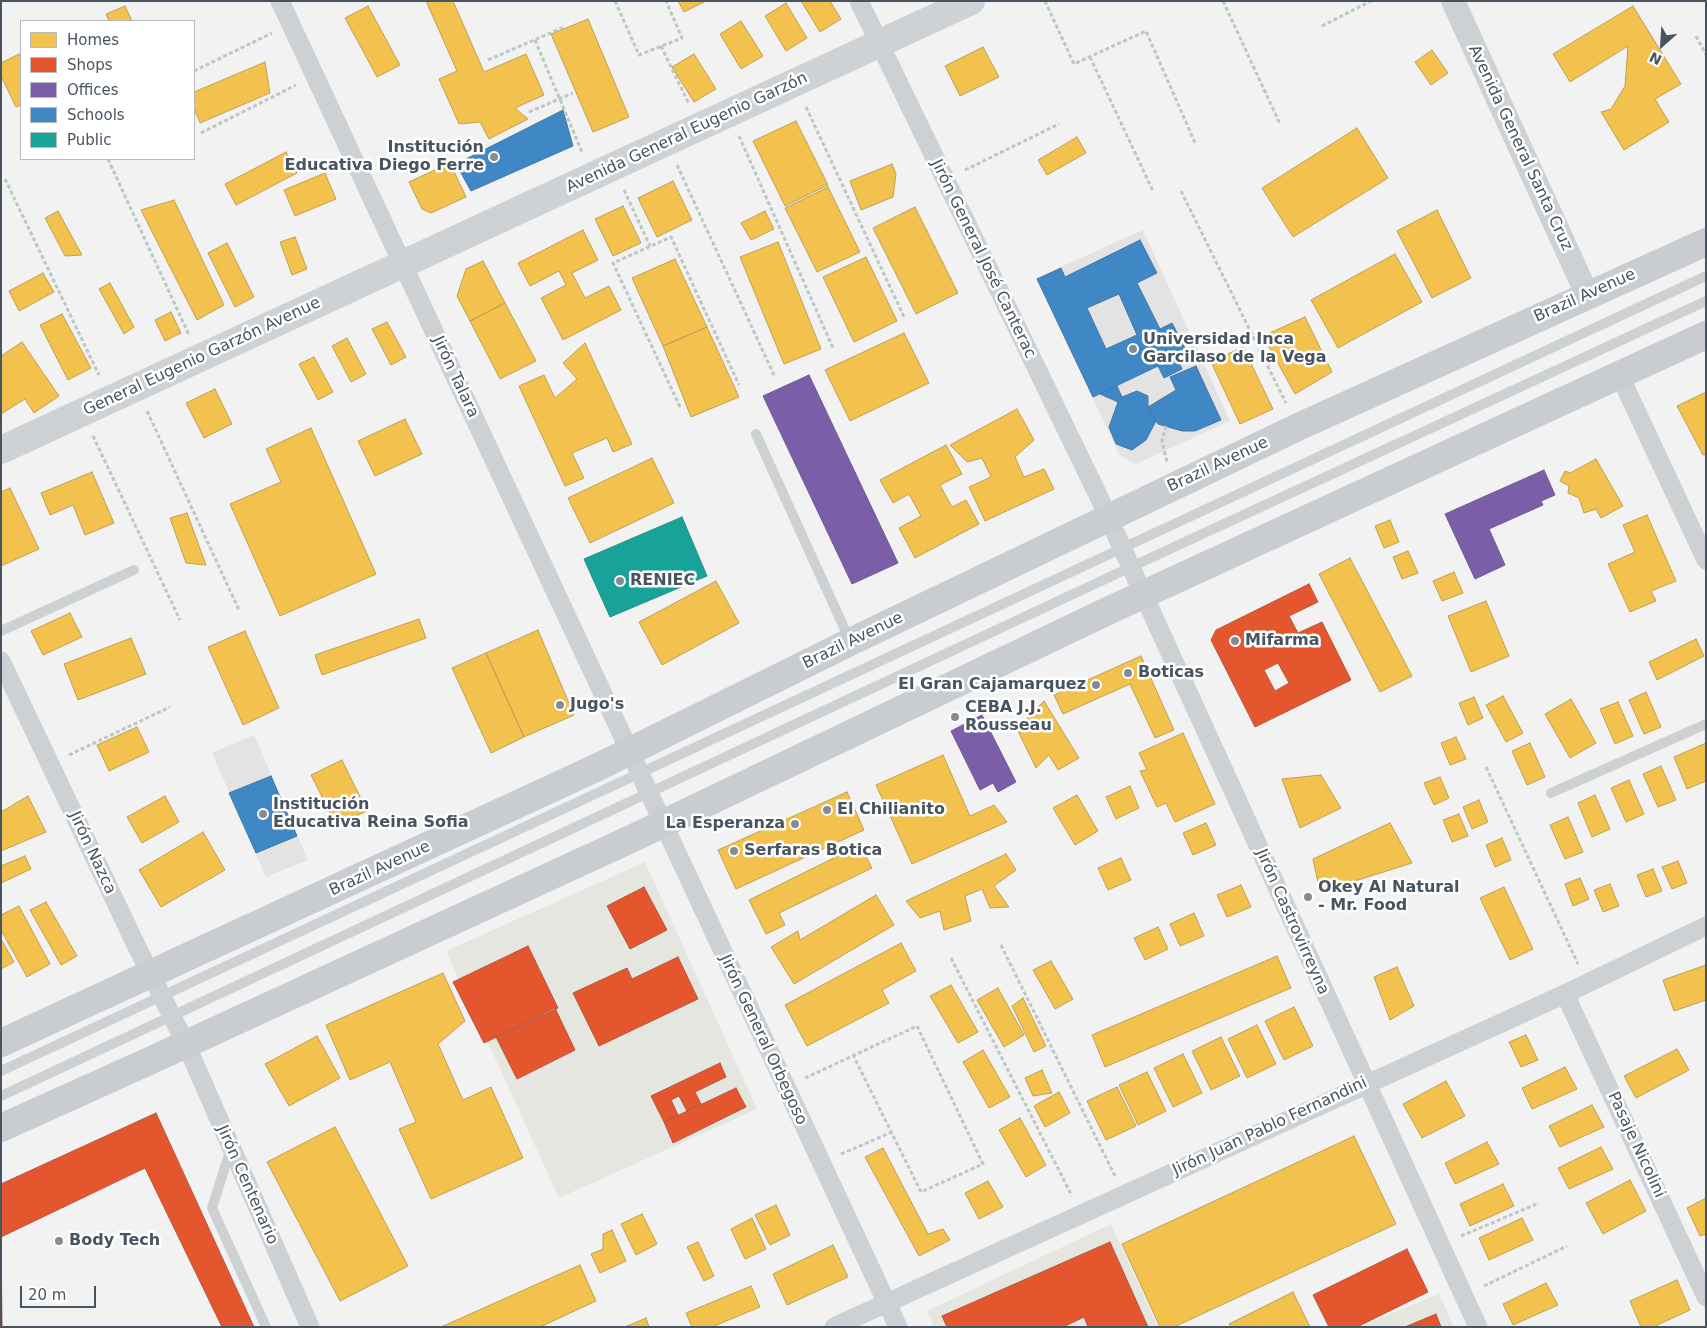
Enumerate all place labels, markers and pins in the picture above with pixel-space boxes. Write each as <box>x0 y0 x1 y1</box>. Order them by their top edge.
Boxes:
place label: Institución Educativa Diego Ferre <box>285 138 484 176</box>
marker: Institución Educativa Diego Ferre <box>488 151 500 163</box>
place label: Universidad Inca Garcilaso de la Vega <box>1143 330 1326 368</box>
marker: Universidad Inca Garcilaso de la Vega <box>1127 343 1139 355</box>
place label: RENIEC <box>630 571 695 591</box>
marker: RENIEC <box>614 575 626 587</box>
place label: Mifarma <box>1245 631 1320 651</box>
marker: Mifarma <box>1229 635 1241 647</box>
place label: Boticas <box>1138 663 1204 683</box>
marker: Boticas <box>1122 667 1134 679</box>
place label: El Gran Cajamarquez <box>898 675 1086 695</box>
marker: El Gran Cajamarquez <box>1090 679 1102 691</box>
place label: Jugo's <box>570 695 624 715</box>
place label: CEBA J.J. Rousseau <box>965 698 1052 736</box>
marker: Jugo's <box>554 699 566 711</box>
marker: CEBA J.J. Rousseau <box>949 711 961 723</box>
place label: Institución Educativa Reina Sofia <box>273 795 469 833</box>
place label: El Chilianito <box>837 800 945 820</box>
marker: El Chilianito <box>821 804 833 816</box>
marker: Institución Educativa Reina Sofia <box>257 808 269 820</box>
place label: La Esperanza <box>665 814 785 834</box>
marker: La Esperanza <box>789 818 801 830</box>
place label: Serfaras Botica <box>744 841 882 861</box>
marker: Serfaras Botica <box>728 845 740 857</box>
place label: Okey Al Natural - Mr. Food <box>1318 878 1460 916</box>
marker: Okey Al Natural - Mr. Food <box>1302 891 1314 903</box>
place label: Body Tech <box>69 1231 160 1251</box>
marker: Body Tech <box>53 1235 65 1247</box>

